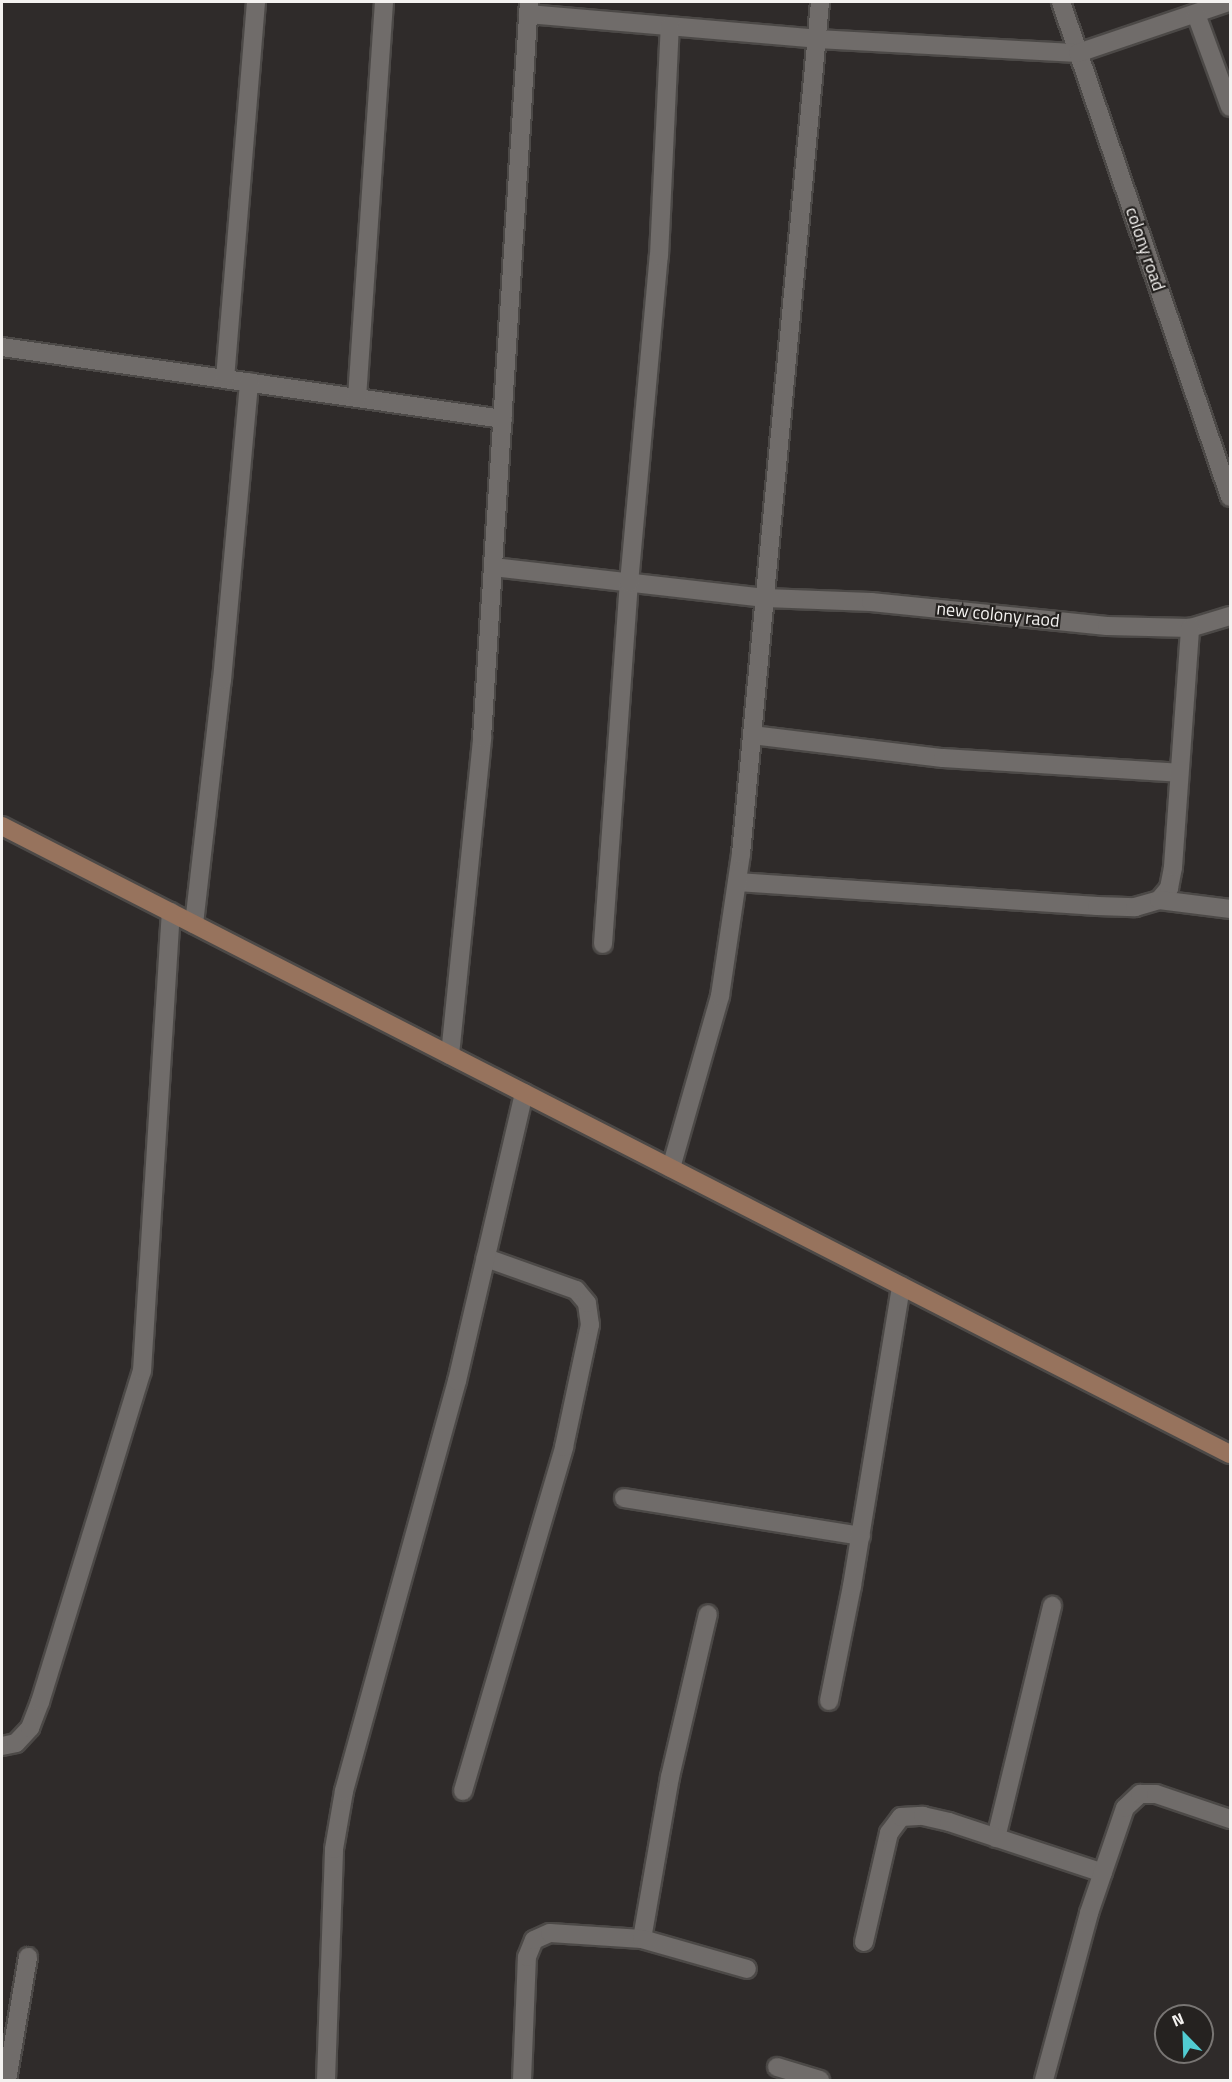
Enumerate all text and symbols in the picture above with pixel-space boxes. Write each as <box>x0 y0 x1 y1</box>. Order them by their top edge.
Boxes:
street label: colony road <box>1121 204 1169 294</box>
street label: new colony raod <box>935 598 1061 632</box>
north arrow <box>1154 2004 1214 2064</box>
text: N <box>1168 2006 1188 2032</box>

